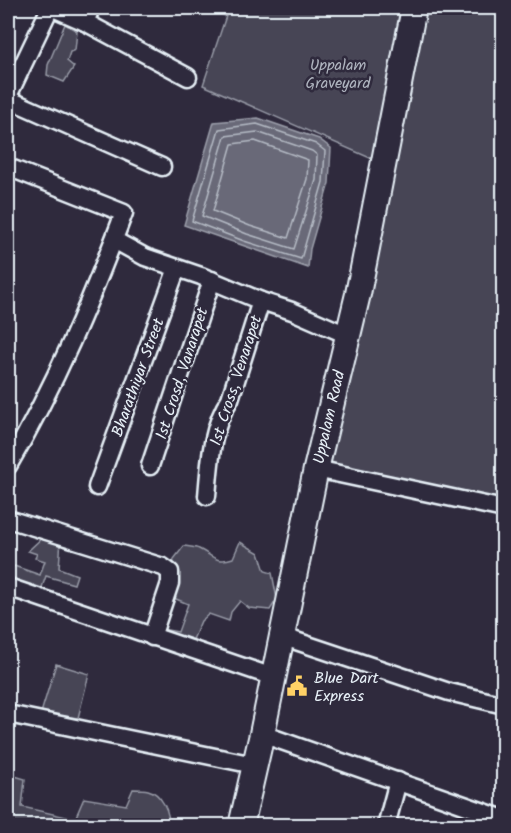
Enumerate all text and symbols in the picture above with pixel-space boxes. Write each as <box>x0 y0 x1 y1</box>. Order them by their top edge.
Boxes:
park label: Uppalam Graveyard <box>306 53 371 96</box>
street label: 1st Crosd, Vanarapet <box>149 304 216 443</box>
street label: 1st Cross, Venarapet <box>204 311 270 449</box>
street label: Bharathiyar Street <box>105 314 172 440</box>
street label: Uppalam Road <box>307 367 353 466</box>
place label: Blue Dart Express <box>314 666 380 709</box>
public building icon: Blue Dart Express <box>285 674 309 698</box>

